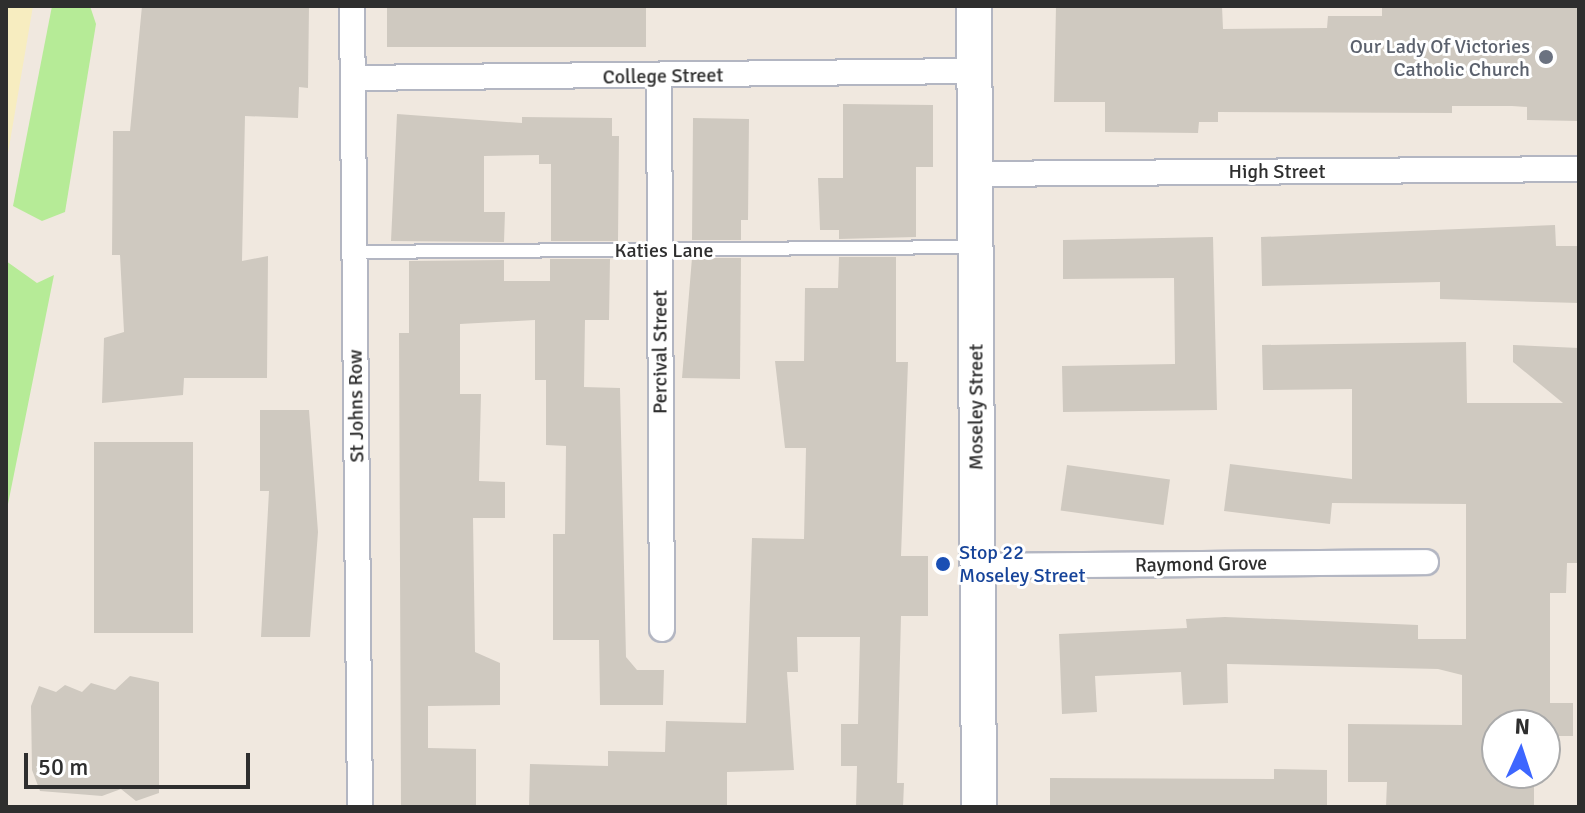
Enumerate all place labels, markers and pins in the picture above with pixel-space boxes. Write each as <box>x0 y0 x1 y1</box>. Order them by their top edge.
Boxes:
place label: Our Lady Of Victories Catholic Church <box>1350 34 1530 81</box>
marker: Our Lady Of Victories Catholic Church <box>1537 48 1555 66</box>
place label: Stop 22 Moseley Street <box>959 540 1086 587</box>
marker: Stop 22 Moseley Street <box>934 555 952 573</box>

